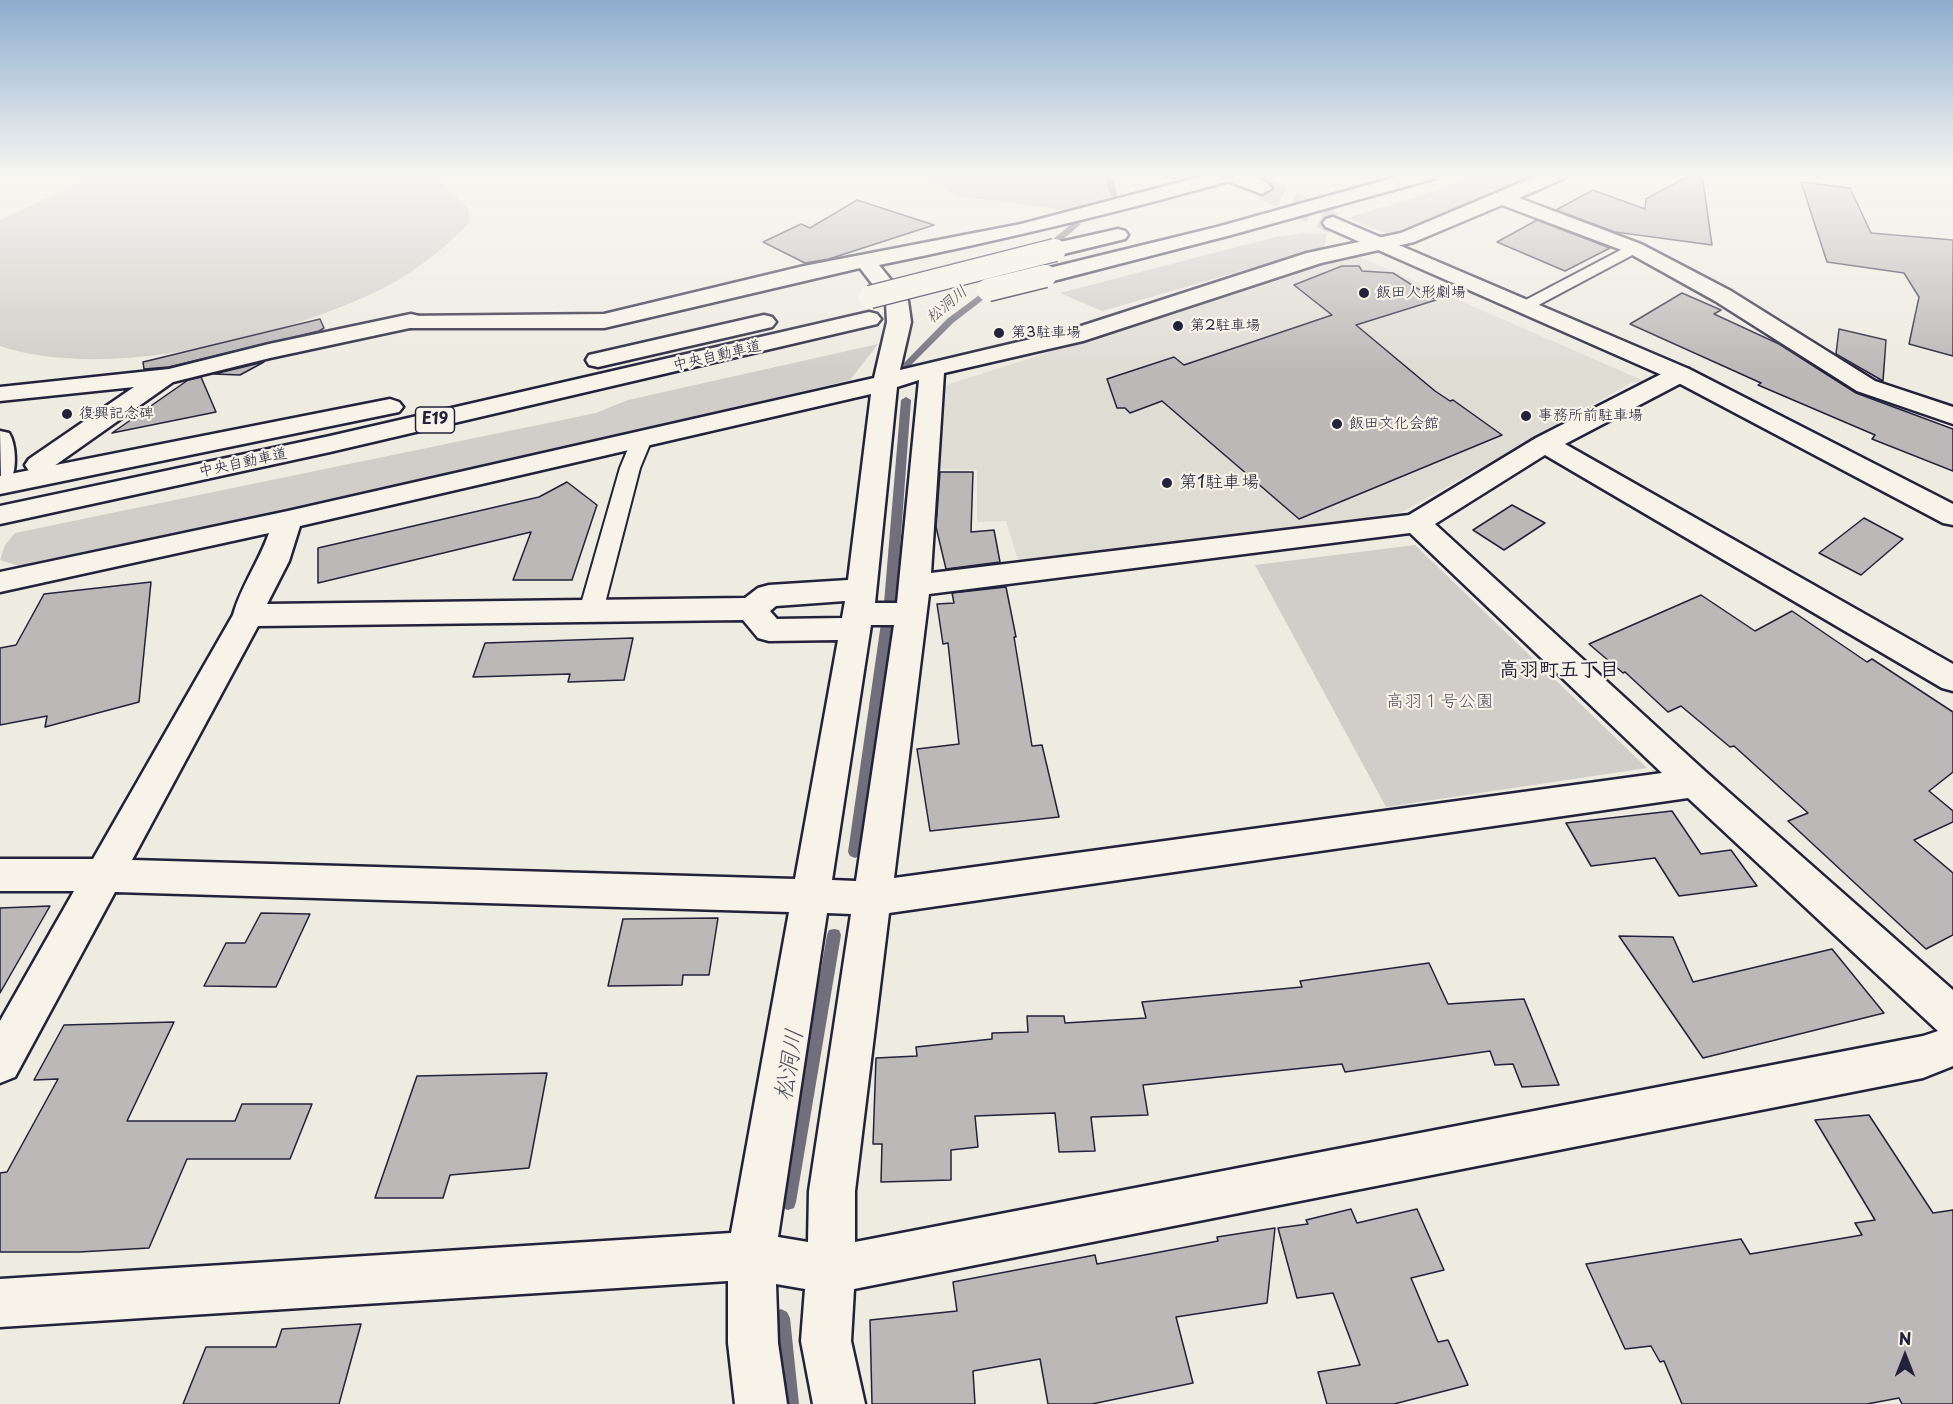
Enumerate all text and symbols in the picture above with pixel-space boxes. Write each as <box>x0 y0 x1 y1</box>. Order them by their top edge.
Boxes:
water label: 松洞川 <box>922 282 972 328</box>
place label: 飯田人形劇場 <box>1376 284 1466 302</box>
marker: 飯田人形劇場 <box>1357 286 1371 300</box>
place label: 第2駐車場 <box>1190 317 1261 335</box>
marker: 第2駐車場 <box>1171 319 1185 333</box>
place label: 第3駐車場 <box>1011 324 1081 342</box>
marker: 第3駐車場 <box>992 326 1006 340</box>
street label: 中央自動車道 <box>671 337 763 375</box>
place label: 復興記念碑 <box>79 405 154 423</box>
marker: 復興記念碑 <box>60 407 74 421</box>
road number: E19 <box>416 407 454 433</box>
place label: 事務所前駐車場 <box>1538 407 1643 425</box>
marker: 事務所前駐車場 <box>1519 409 1533 423</box>
place label: 飯田文化会館 <box>1349 415 1439 433</box>
marker: 飯田文化会館 <box>1330 417 1344 431</box>
street label: 中央自動車道 <box>197 445 289 481</box>
place label: 第1駐車場 <box>1179 472 1259 494</box>
marker: 第1駐車場 <box>1160 476 1174 490</box>
district label: 高羽町五丁目 <box>1499 658 1619 682</box>
park label: 高羽１号公園 <box>1386 691 1494 713</box>
water label: 松洞川 <box>770 1027 810 1103</box>
north arrow <box>1875 1326 1935 1386</box>
text: N <box>1899 1326 1911 1350</box>

